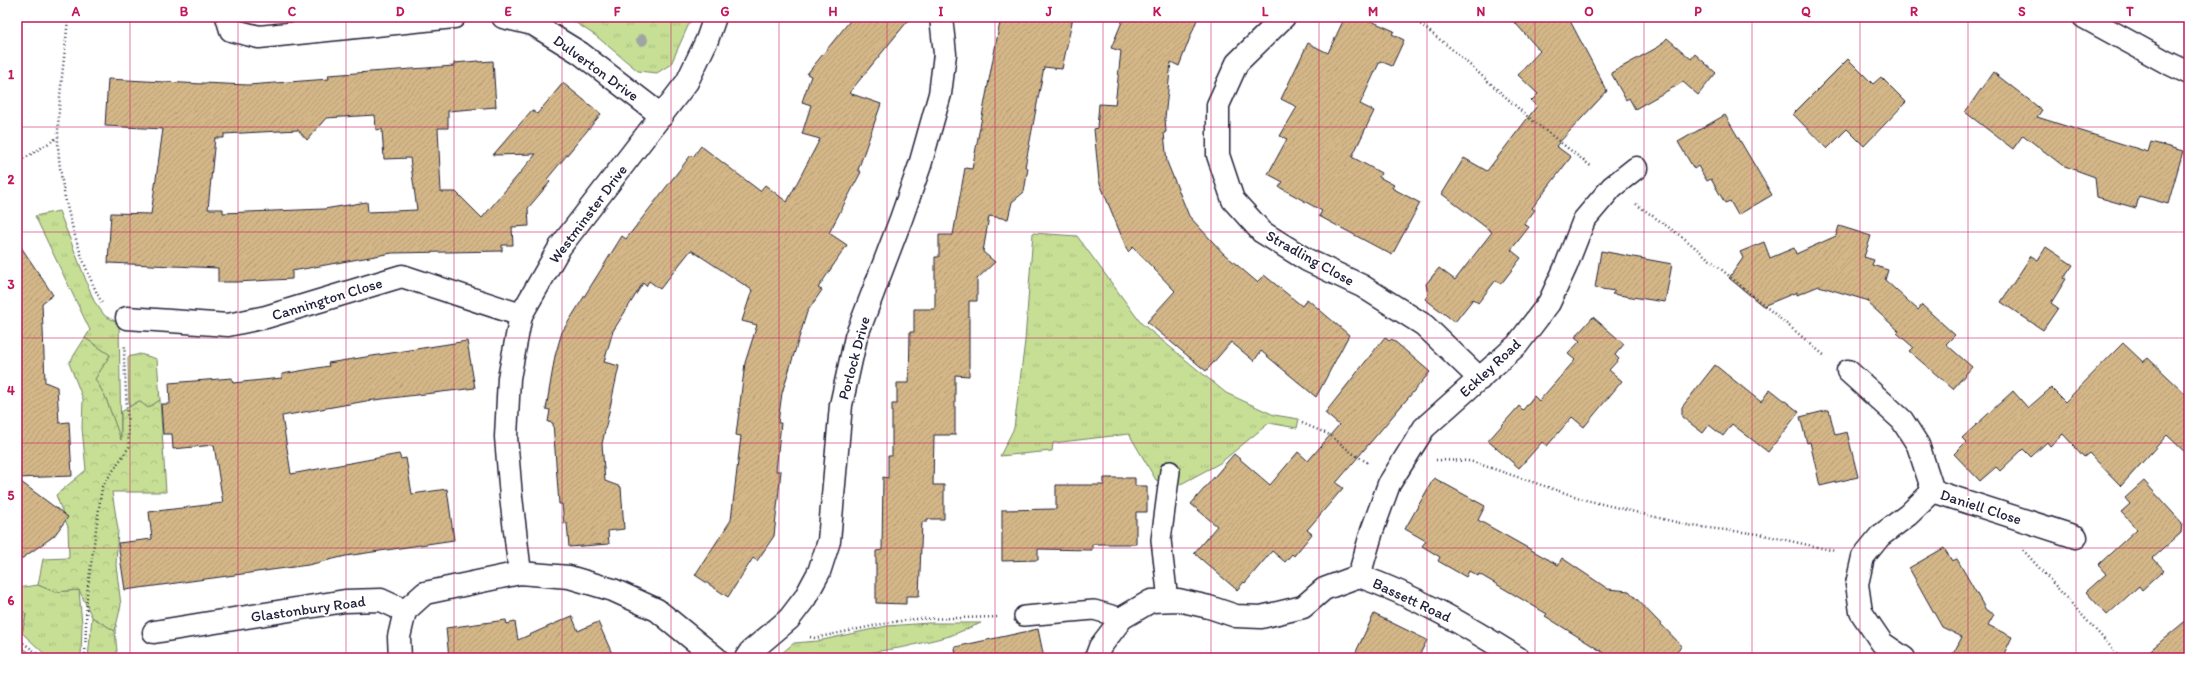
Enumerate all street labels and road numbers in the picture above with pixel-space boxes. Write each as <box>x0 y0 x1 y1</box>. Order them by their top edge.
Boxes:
street label: Dulverton Drive <box>550 31 642 105</box>
street label: Westminster Drive <box>545 161 631 267</box>
street label: Stradling Close <box>1263 226 1357 290</box>
street label: Cannington Close <box>270 274 384 324</box>
street label: Porlock Drive <box>834 314 874 402</box>
street label: Eckley Road <box>1456 335 1524 401</box>
street label: Daniell Close <box>1938 485 2024 529</box>
street label: Bassett Road <box>1370 574 1455 626</box>
street label: Glastonbury Road <box>250 592 366 626</box>

